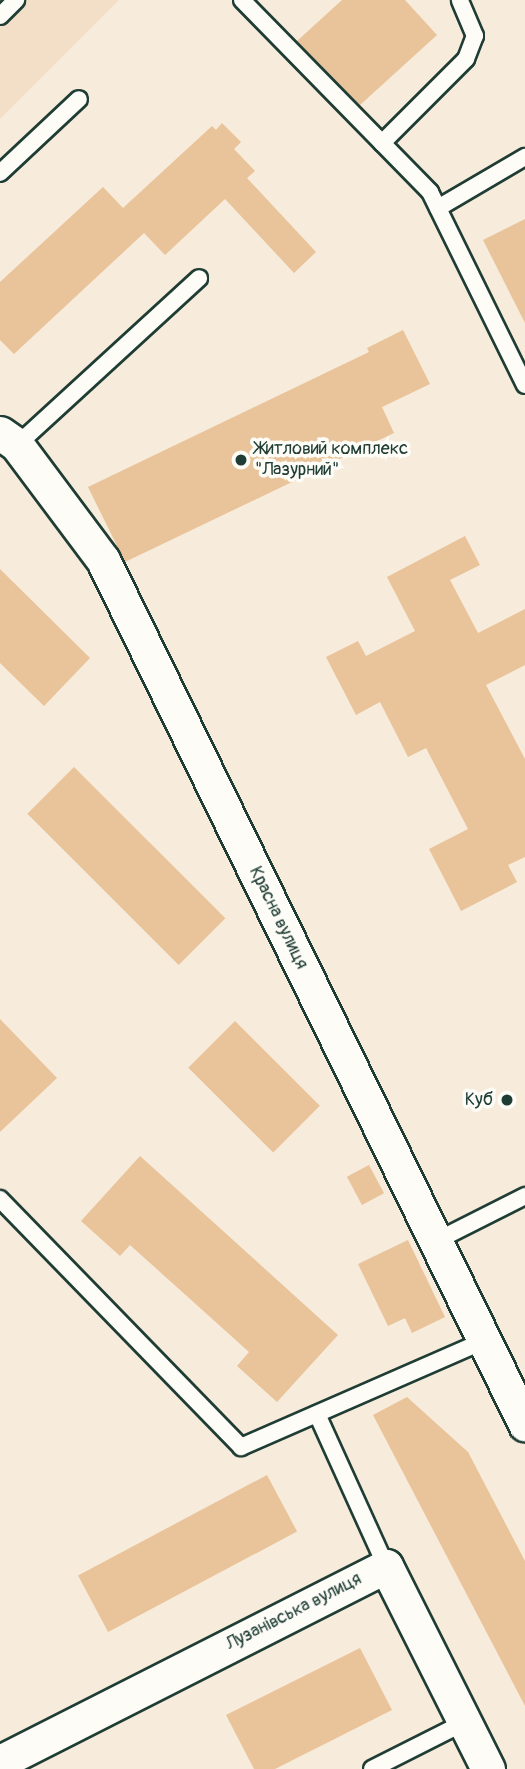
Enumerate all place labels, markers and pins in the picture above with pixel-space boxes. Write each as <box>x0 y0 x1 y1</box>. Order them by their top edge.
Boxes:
place label: Житловий комплекс "Лазурний" <box>255 439 408 482</box>
marker: Житловий комплекс "Лазурний" <box>233 452 249 468</box>
place label: Куб <box>465 1089 493 1111</box>
marker: Куб <box>499 1092 515 1108</box>

